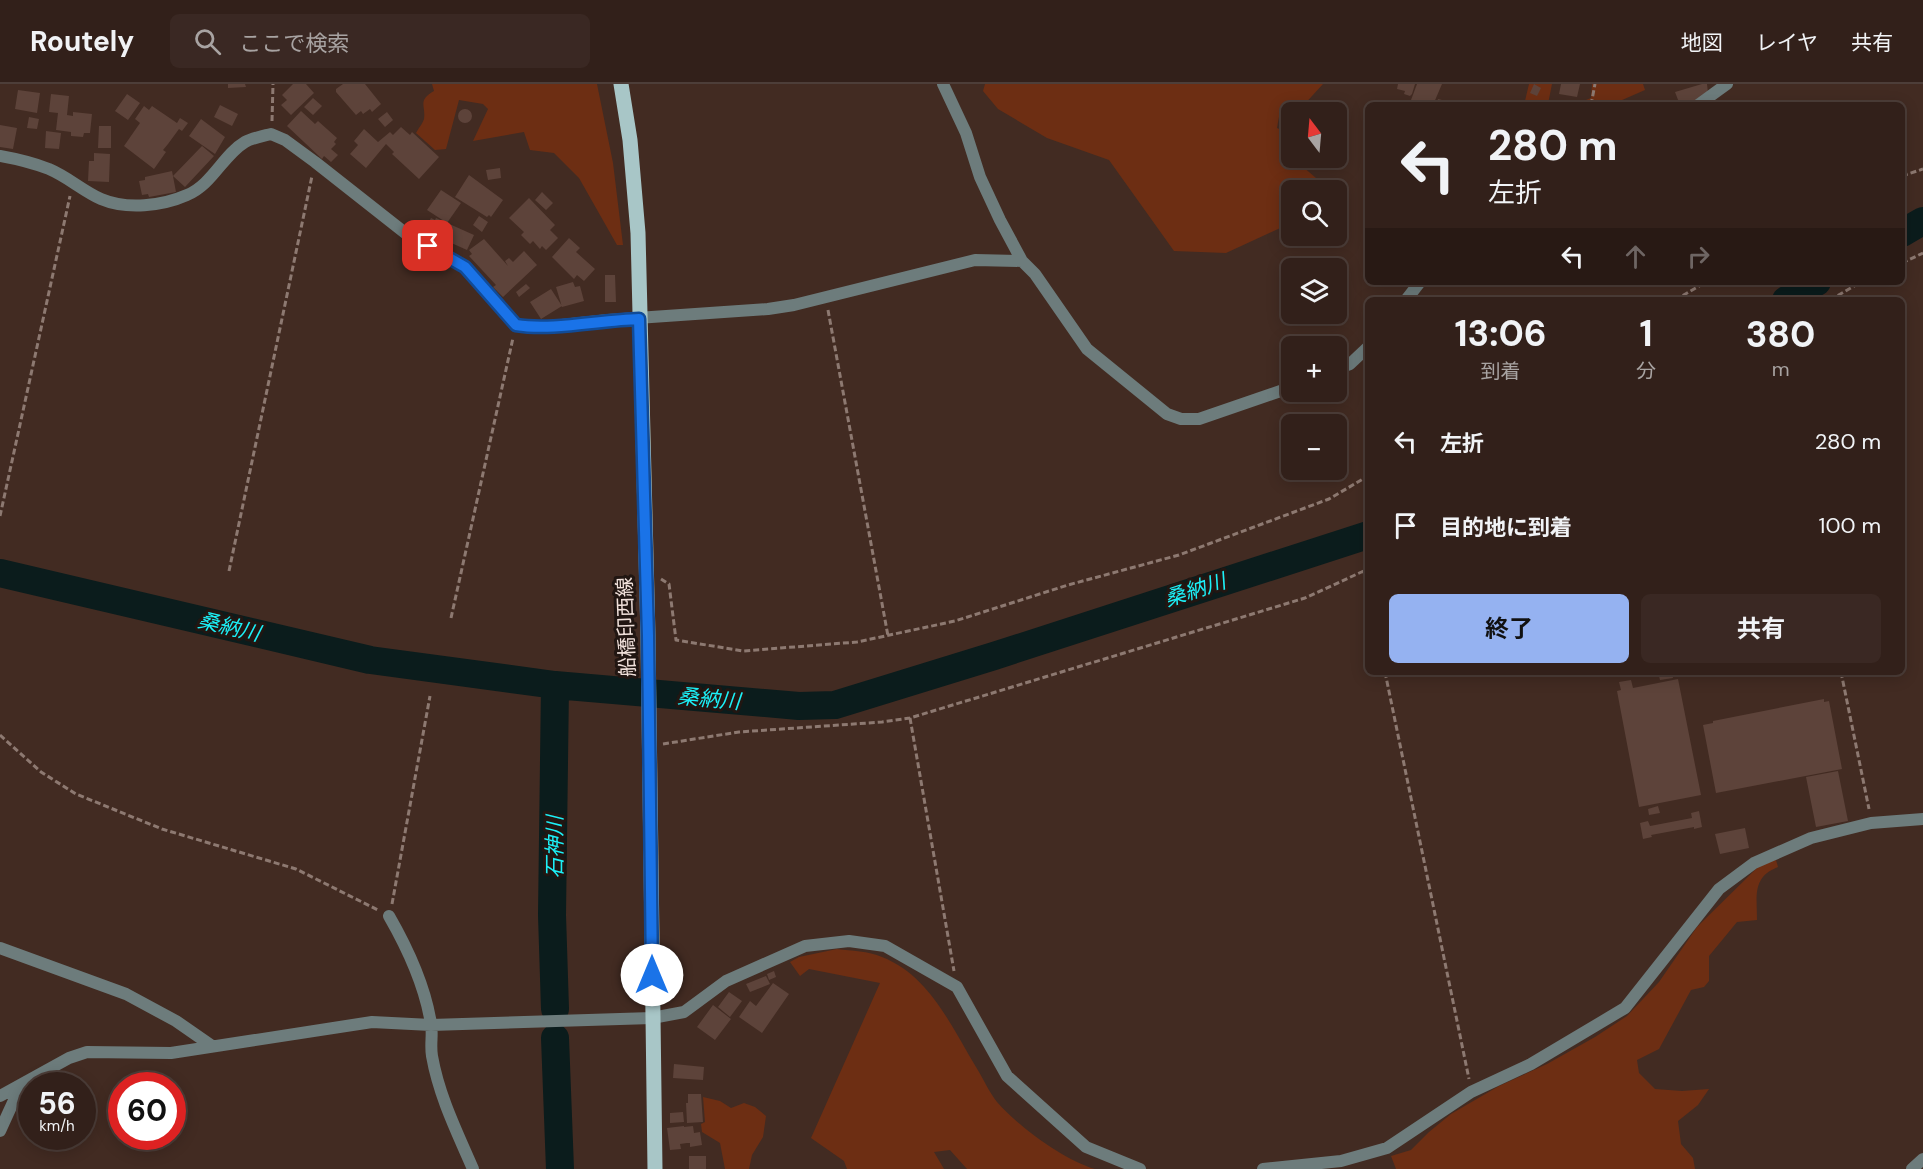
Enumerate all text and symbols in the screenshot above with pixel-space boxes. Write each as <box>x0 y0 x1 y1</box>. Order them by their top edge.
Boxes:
search box <box>170 14 590 68</box>
text: Routely <box>30 23 134 60</box>
icon: search <box>191 25 224 58</box>
text: ここで検索 <box>239 29 349 58</box>
text: 地図 <box>1681 29 1723 57</box>
text: レイヤ <box>1756 29 1818 57</box>
text: 共有 <box>1851 29 1893 57</box>
north arrow <box>1281 102 1347 168</box>
map controls <box>1281 102 1347 480</box>
text: 280 m <box>1488 118 1618 173</box>
icon: left <box>1389 126 1467 204</box>
text: 左折 <box>1488 175 1542 210</box>
button: search <box>1281 180 1347 246</box>
pin <box>402 220 453 271</box>
icon: arrive <box>411 229 444 262</box>
icon: left <box>1556 240 1589 273</box>
icon: ahead <box>1619 240 1652 273</box>
icon: right <box>1682 240 1715 273</box>
button: layers <box>1281 258 1347 324</box>
text: 13:06 <box>1455 310 1547 357</box>
text: 1 <box>1640 310 1653 357</box>
text: 380 <box>1746 311 1815 358</box>
button: + <box>1281 336 1347 402</box>
text: m <box>1772 356 1789 382</box>
text: 到着 <box>1481 358 1521 384</box>
text: 分 <box>1636 358 1656 384</box>
button: − <box>1281 414 1347 480</box>
icon: left <box>1389 425 1422 458</box>
text: 280 m <box>1815 427 1881 456</box>
text: 左折 <box>1440 429 1484 458</box>
icon: arrive <box>1389 509 1422 542</box>
text: 100 m <box>1819 511 1881 540</box>
text: 目的地に到着 <box>1440 513 1572 542</box>
water label: 桑納川 <box>1161 566 1231 613</box>
street label: 船橋印西線 <box>611 577 641 677</box>
button: 終了 <box>1389 594 1629 663</box>
button: 共有 <box>1641 594 1881 663</box>
water label: 桑納川 <box>195 606 265 648</box>
water label: 桑納川 <box>676 682 744 716</box>
water label: 石神川 <box>541 814 569 879</box>
position arrow <box>620 943 684 1007</box>
speed limit sign: 60 <box>108 1072 186 1150</box>
text: 56 <box>38 1084 76 1123</box>
text: km/h <box>39 1116 75 1136</box>

